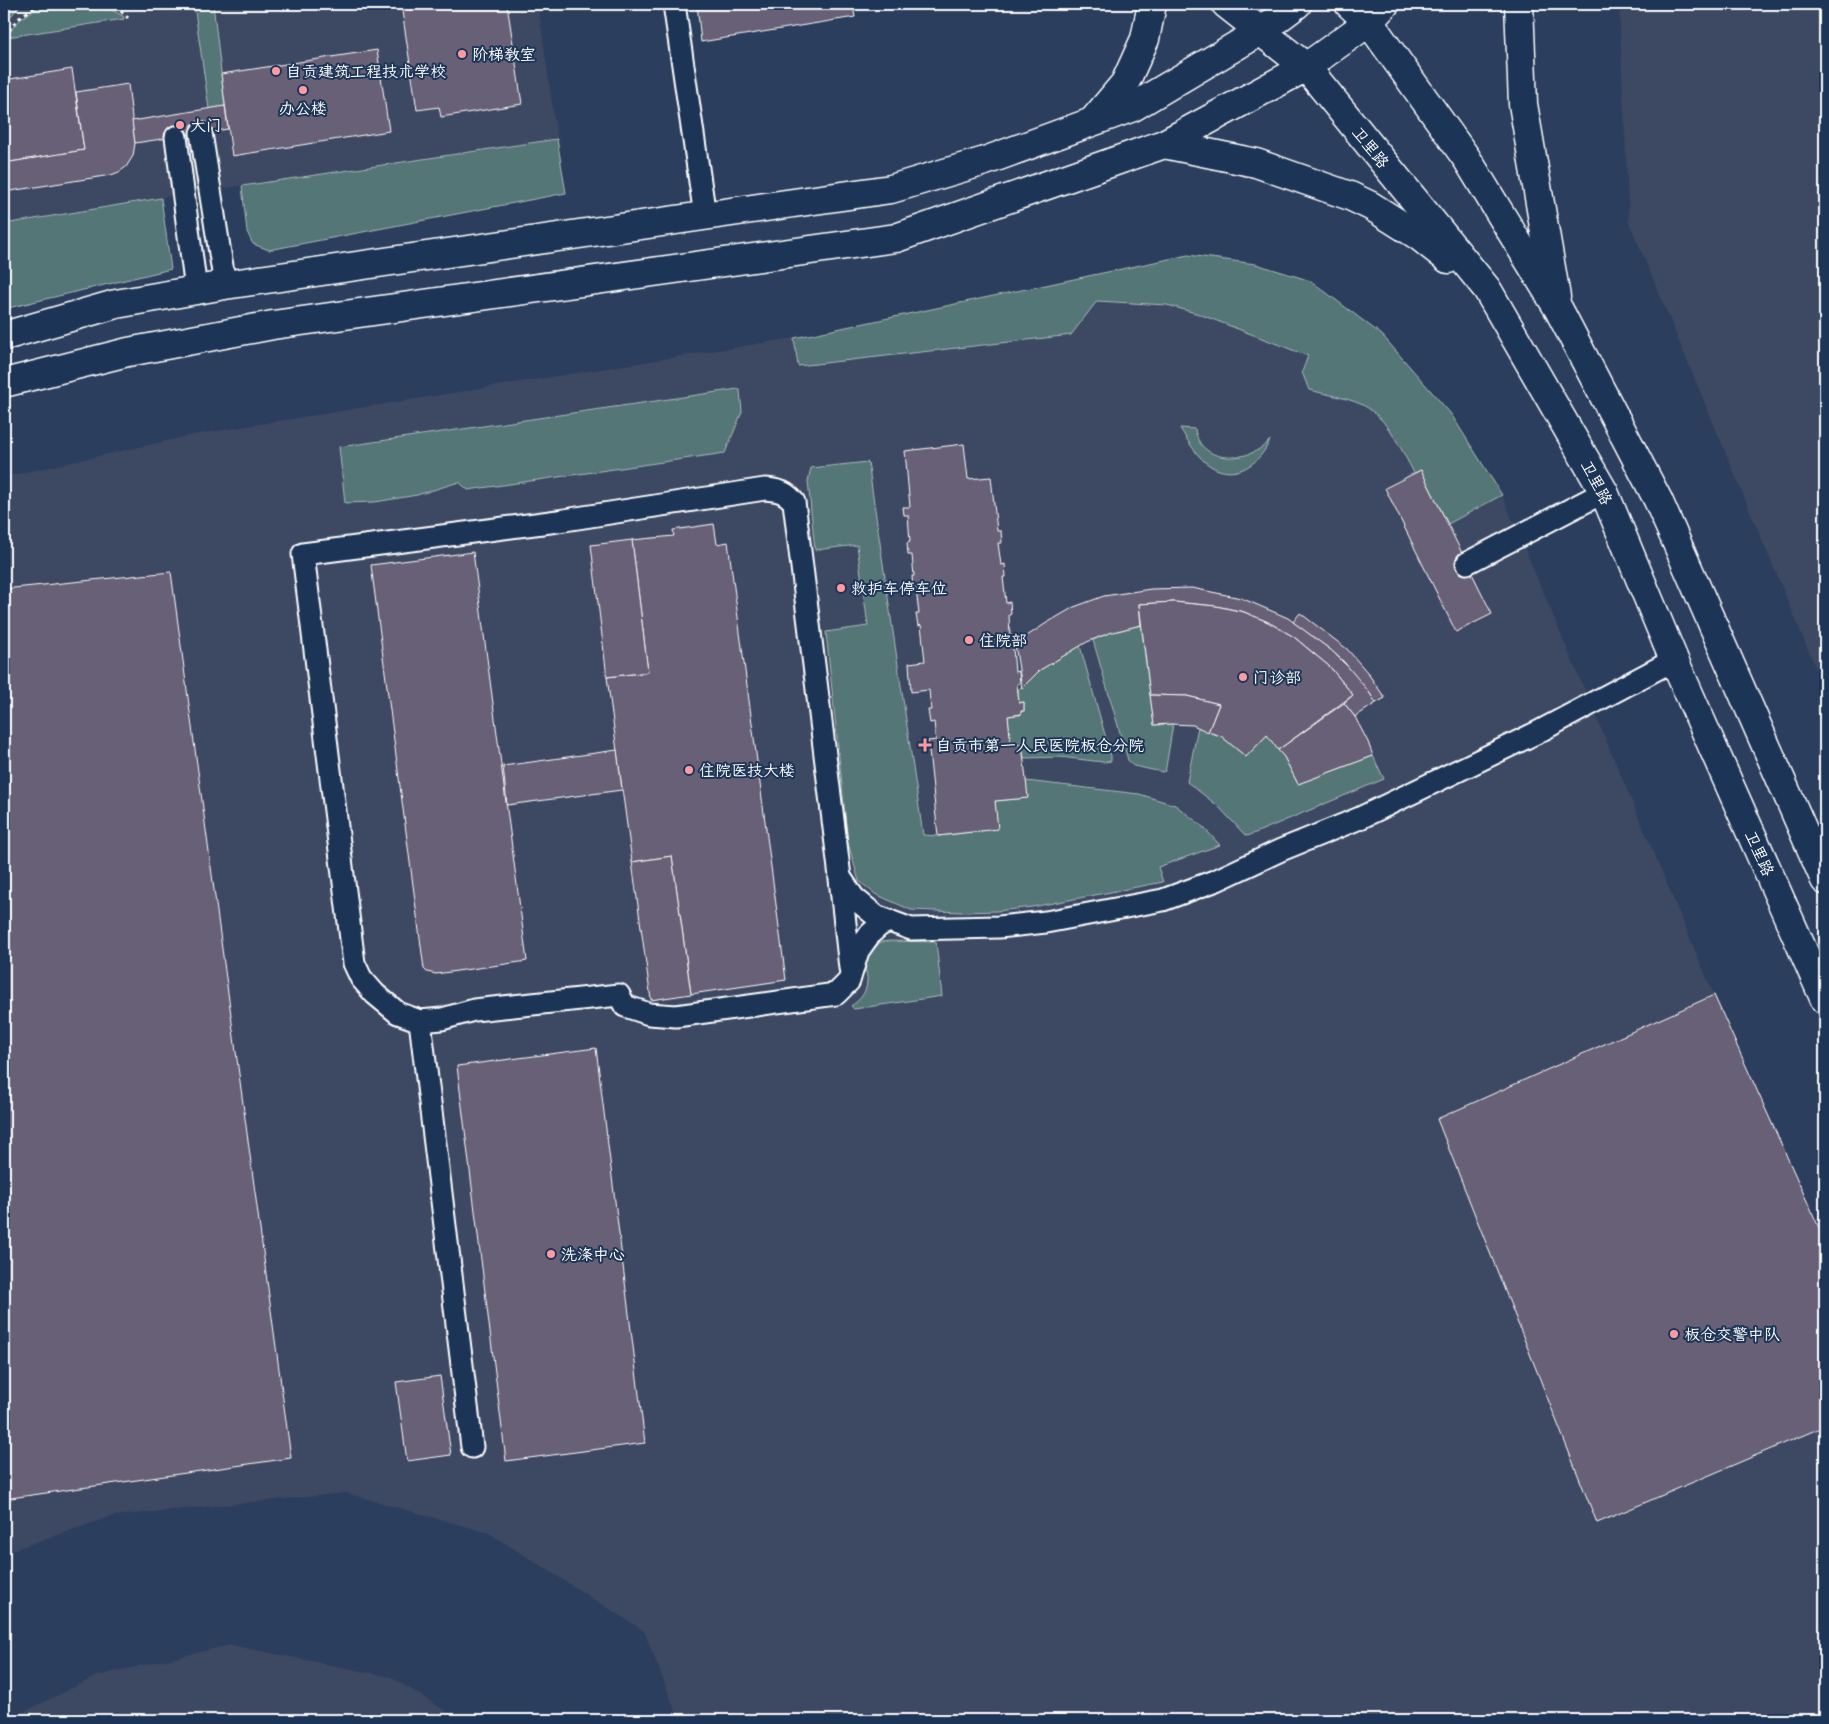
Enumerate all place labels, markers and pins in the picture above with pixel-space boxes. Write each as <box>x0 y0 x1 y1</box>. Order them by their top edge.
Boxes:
place label: 阶梯教室 <box>472 45 536 64</box>
marker: 阶梯教室 <box>456 48 468 60</box>
place label: 自贡建筑工程技术学校 <box>286 62 446 81</box>
marker: 自贡建筑工程技术学校 <box>270 65 282 77</box>
marker: 办公楼 <box>297 84 309 96</box>
place label: 办公楼 <box>279 99 327 118</box>
place label: 大门 <box>190 116 222 135</box>
marker: 大门 <box>174 119 186 131</box>
place label: 救护车停车位 <box>851 579 947 598</box>
marker: 救护车停车位 <box>835 582 847 594</box>
place label: 住院部 <box>979 631 1027 650</box>
marker: 住院部 <box>963 634 975 646</box>
place label: 门诊部 <box>1253 668 1301 687</box>
marker: 门诊部 <box>1237 671 1249 683</box>
place label: 自贡市第一人民医院板仓分院 <box>936 736 1144 755</box>
marker: 自贡市第一人民医院板仓分院 <box>918 738 932 752</box>
place label: 住院医技大楼 <box>699 761 795 780</box>
marker: 住院医技大楼 <box>683 764 695 776</box>
place label: 洗涤中心 <box>561 1245 625 1264</box>
marker: 洗涤中心 <box>545 1248 557 1260</box>
place label: 板仓交警中队 <box>1684 1325 1780 1344</box>
marker: 板仓交警中队 <box>1668 1328 1680 1340</box>

